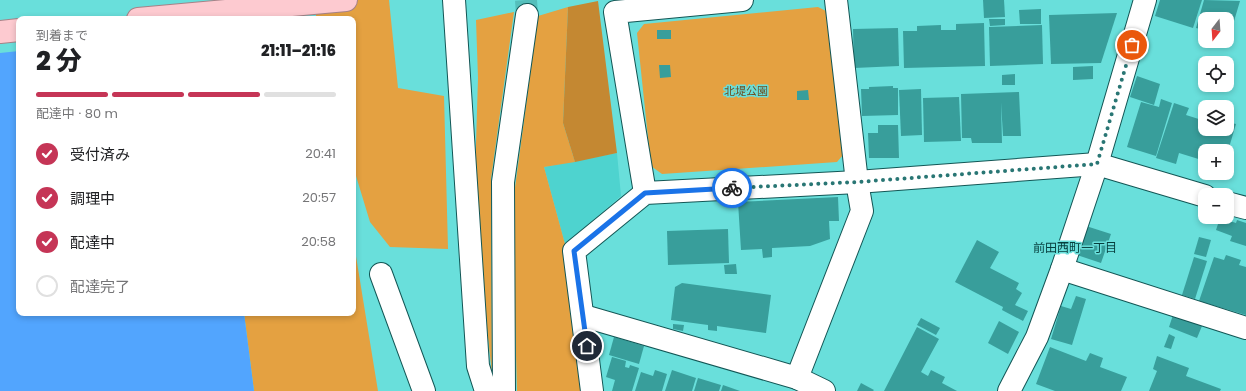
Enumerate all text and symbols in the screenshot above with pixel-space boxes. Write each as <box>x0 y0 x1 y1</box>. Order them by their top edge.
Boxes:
north arrow <box>1198 12 1234 48</box>
map controls <box>1198 12 1234 224</box>
text: 到着まで <box>36 26 88 45</box>
pin <box>1115 28 1149 62</box>
icon: bag <box>1121 34 1143 56</box>
text: 21:11–21:16 <box>261 40 336 61</box>
text: 2 分 <box>36 43 82 79</box>
button: locate <box>1198 56 1234 92</box>
park label: 北堤公園 <box>724 83 768 99</box>
button: layers <box>1198 100 1234 136</box>
text: 配達中 · 80 m <box>36 104 118 123</box>
icon: check <box>36 143 58 165</box>
text: 受付済み <box>70 144 130 165</box>
text: 20:41 <box>305 144 336 163</box>
button: + <box>1198 144 1234 180</box>
courier <box>712 168 752 208</box>
icon: bike <box>721 177 743 199</box>
icon: check <box>36 187 58 209</box>
text: 調理中 <box>70 188 115 209</box>
text: 20:57 <box>302 188 336 207</box>
button: − <box>1198 188 1234 224</box>
icon: check <box>36 231 58 253</box>
text: 配達中 <box>70 232 115 253</box>
text: 20:58 <box>301 232 336 251</box>
district label: 前田西町一丁目 <box>1033 239 1117 256</box>
text: 配達完了 <box>70 276 130 297</box>
pin <box>570 329 604 363</box>
icon: home <box>576 335 598 357</box>

